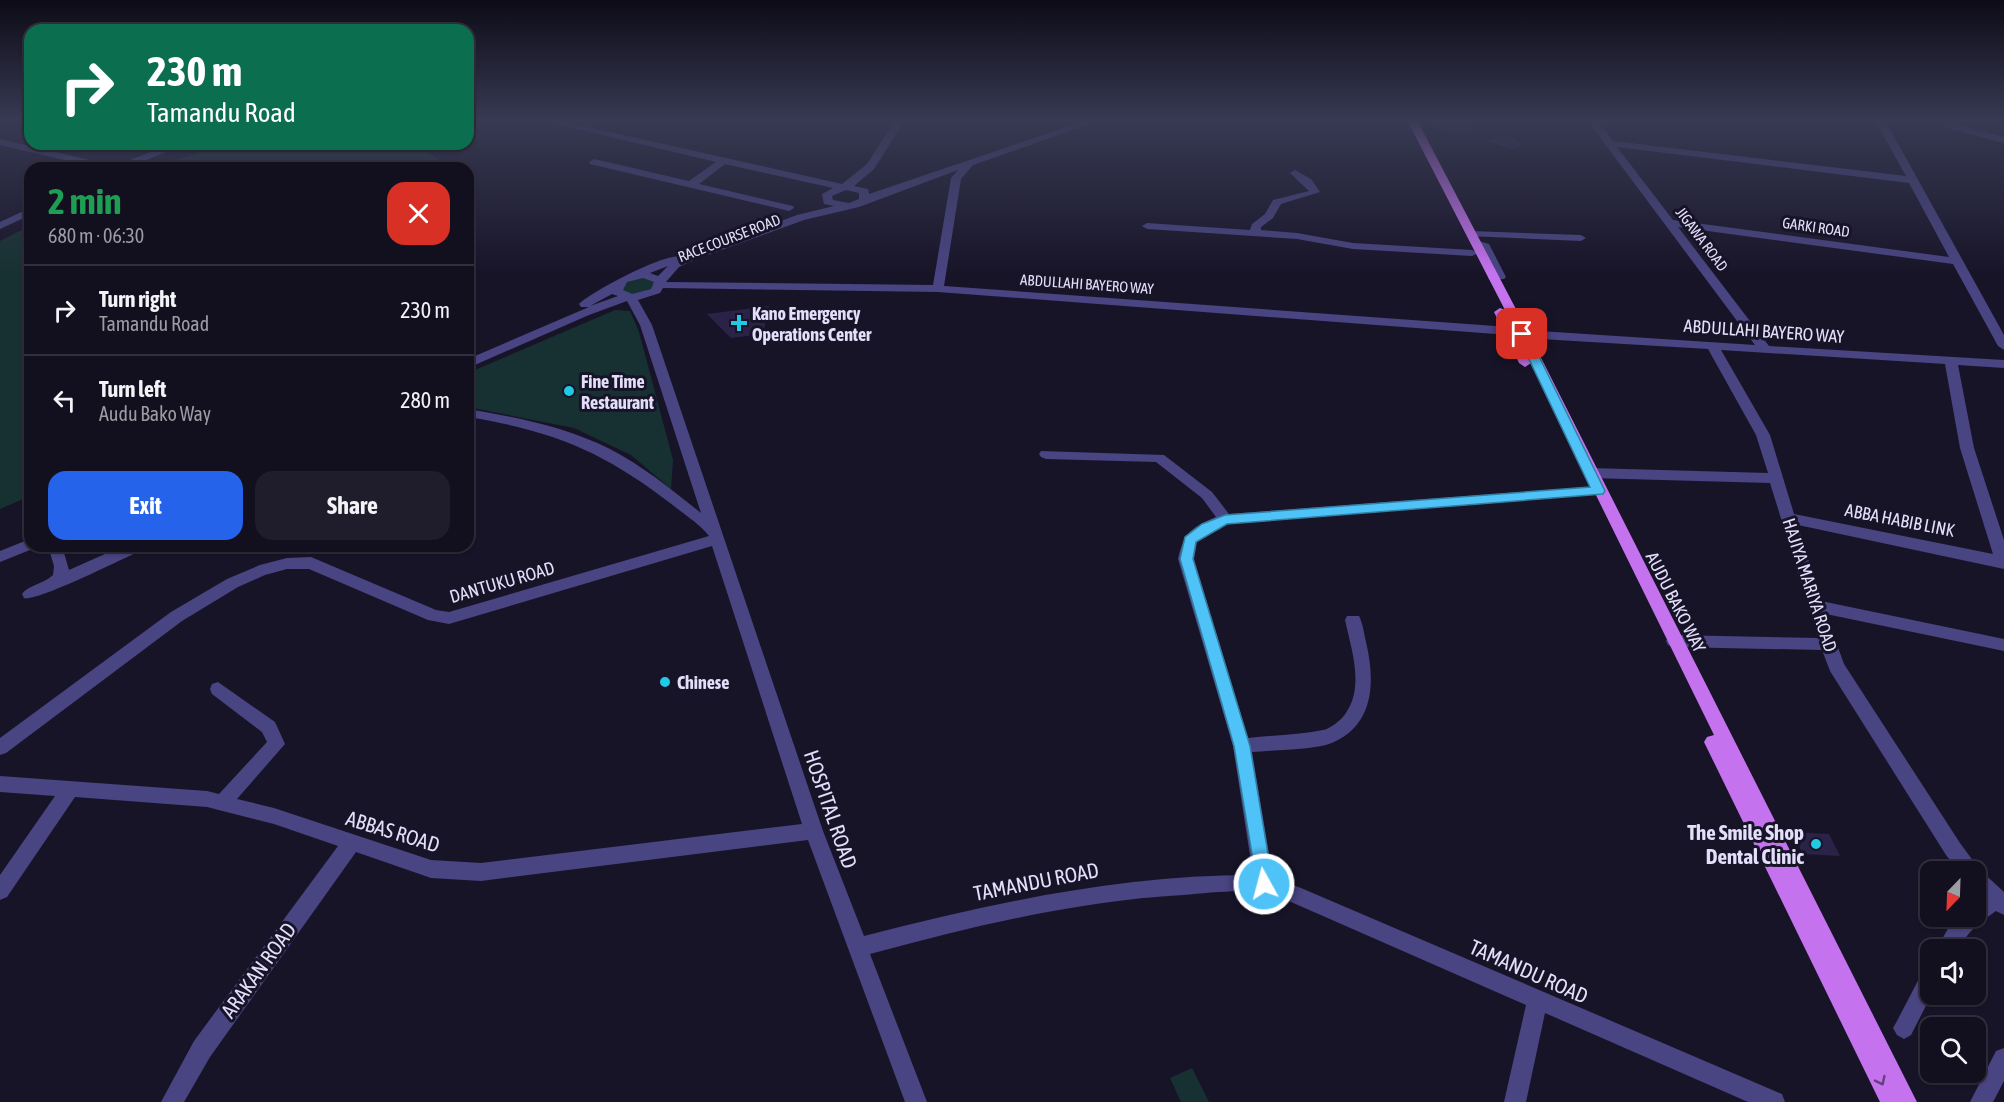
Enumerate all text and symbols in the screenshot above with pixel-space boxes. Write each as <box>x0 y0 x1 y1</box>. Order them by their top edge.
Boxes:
text: 230 m <box>147 47 242 95</box>
icon: right <box>48 48 126 126</box>
text: Tamandu Road <box>147 97 296 128</box>
text: 2 min <box>48 180 122 222</box>
button: close <box>387 182 450 245</box>
street label: JIGAWA ROAD <box>1673 204 1731 274</box>
street label: RACE COURSE ROAD <box>675 211 783 265</box>
street label: GARKI ROAD <box>1781 214 1851 240</box>
text: 680 m · 06:30 <box>48 224 144 247</box>
street label: ABDULLAHI BAYERO WAY <box>1020 271 1155 297</box>
text: Turn right <box>99 286 176 312</box>
icon: right <box>48 294 81 327</box>
text: 230 m <box>400 297 450 323</box>
place label: Kano Emergency Operations Center <box>752 303 872 345</box>
pin <box>1496 308 1547 359</box>
text: Tamandu Road <box>99 312 209 335</box>
marker: Kano Emergency Operations Center <box>730 314 748 332</box>
street label: ABDULLAHI BAYERO WAY <box>1683 315 1845 347</box>
icon: arrive <box>1505 317 1538 350</box>
place label: Fine Time Restaurant <box>581 371 655 413</box>
text: Turn left <box>99 376 166 402</box>
icon: left <box>48 384 81 417</box>
marker: Fine Time Restaurant <box>562 384 576 398</box>
text: 280 m <box>400 387 450 413</box>
text: Audu Bako Way <box>99 402 211 425</box>
button: Exit <box>48 471 243 540</box>
button: Share <box>255 471 450 540</box>
street label: ABBA HABIB LINK <box>1843 499 1957 541</box>
street label: HAJIYA MARIYA ROAD <box>1779 516 1841 654</box>
street label: AUDU BAKO WAY <box>1642 548 1710 656</box>
street label: DANTUKU ROAD <box>447 557 557 607</box>
place label: Chinese <box>677 672 729 693</box>
marker: Chinese <box>658 675 672 689</box>
street label: HOSPITAL ROAD <box>800 747 862 871</box>
street label: ABBAS ROAD <box>343 805 443 857</box>
place label: The Smile Shop Dental Clinic <box>1687 820 1804 868</box>
marker: The Smile Shop Dental Clinic <box>1809 837 1823 851</box>
position arrow <box>1232 852 1296 916</box>
street label: TAMANDU ROAD <box>971 857 1101 905</box>
north arrow <box>1920 861 1986 927</box>
map controls <box>1920 861 1986 1083</box>
street label: ARAKAN ROAD <box>216 918 300 1022</box>
street label: TAMANDU ROAD <box>1466 934 1592 1008</box>
button: sound <box>1920 939 1986 1005</box>
button: search <box>1920 1017 1986 1083</box>
one-way arrow <box>1874 1075 1886 1086</box>

